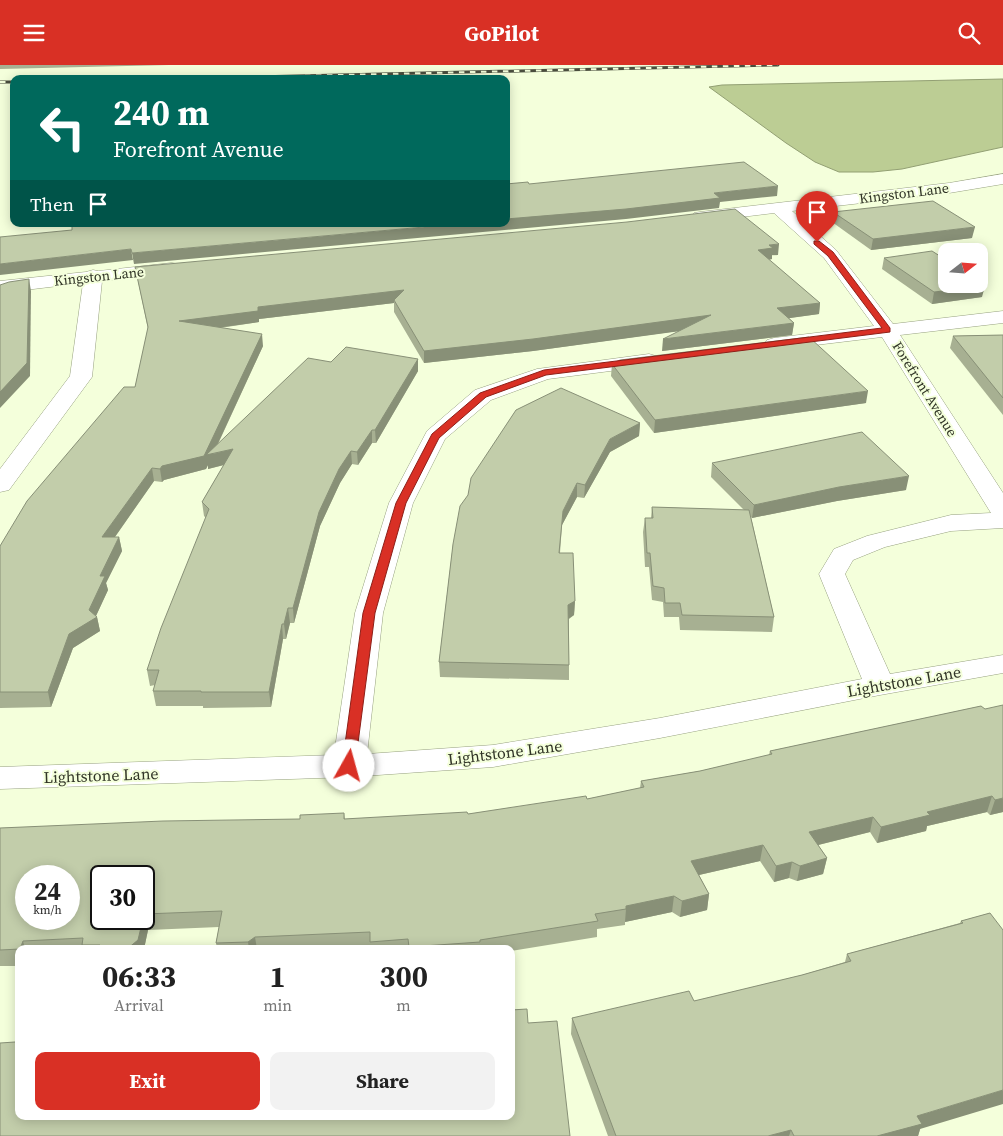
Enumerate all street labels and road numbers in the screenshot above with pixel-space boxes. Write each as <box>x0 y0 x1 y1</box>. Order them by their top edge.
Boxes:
street label: Kingston Lane <box>858 178 950 208</box>
street label: Kingston Lane <box>53 261 145 291</box>
street label: Forefront Avenue <box>888 338 962 440</box>
street label: Lightstone Lane <box>845 660 963 702</box>
street label: Lightstone Lane <box>447 734 563 770</box>
street label: Lightstone Lane <box>43 762 159 788</box>

